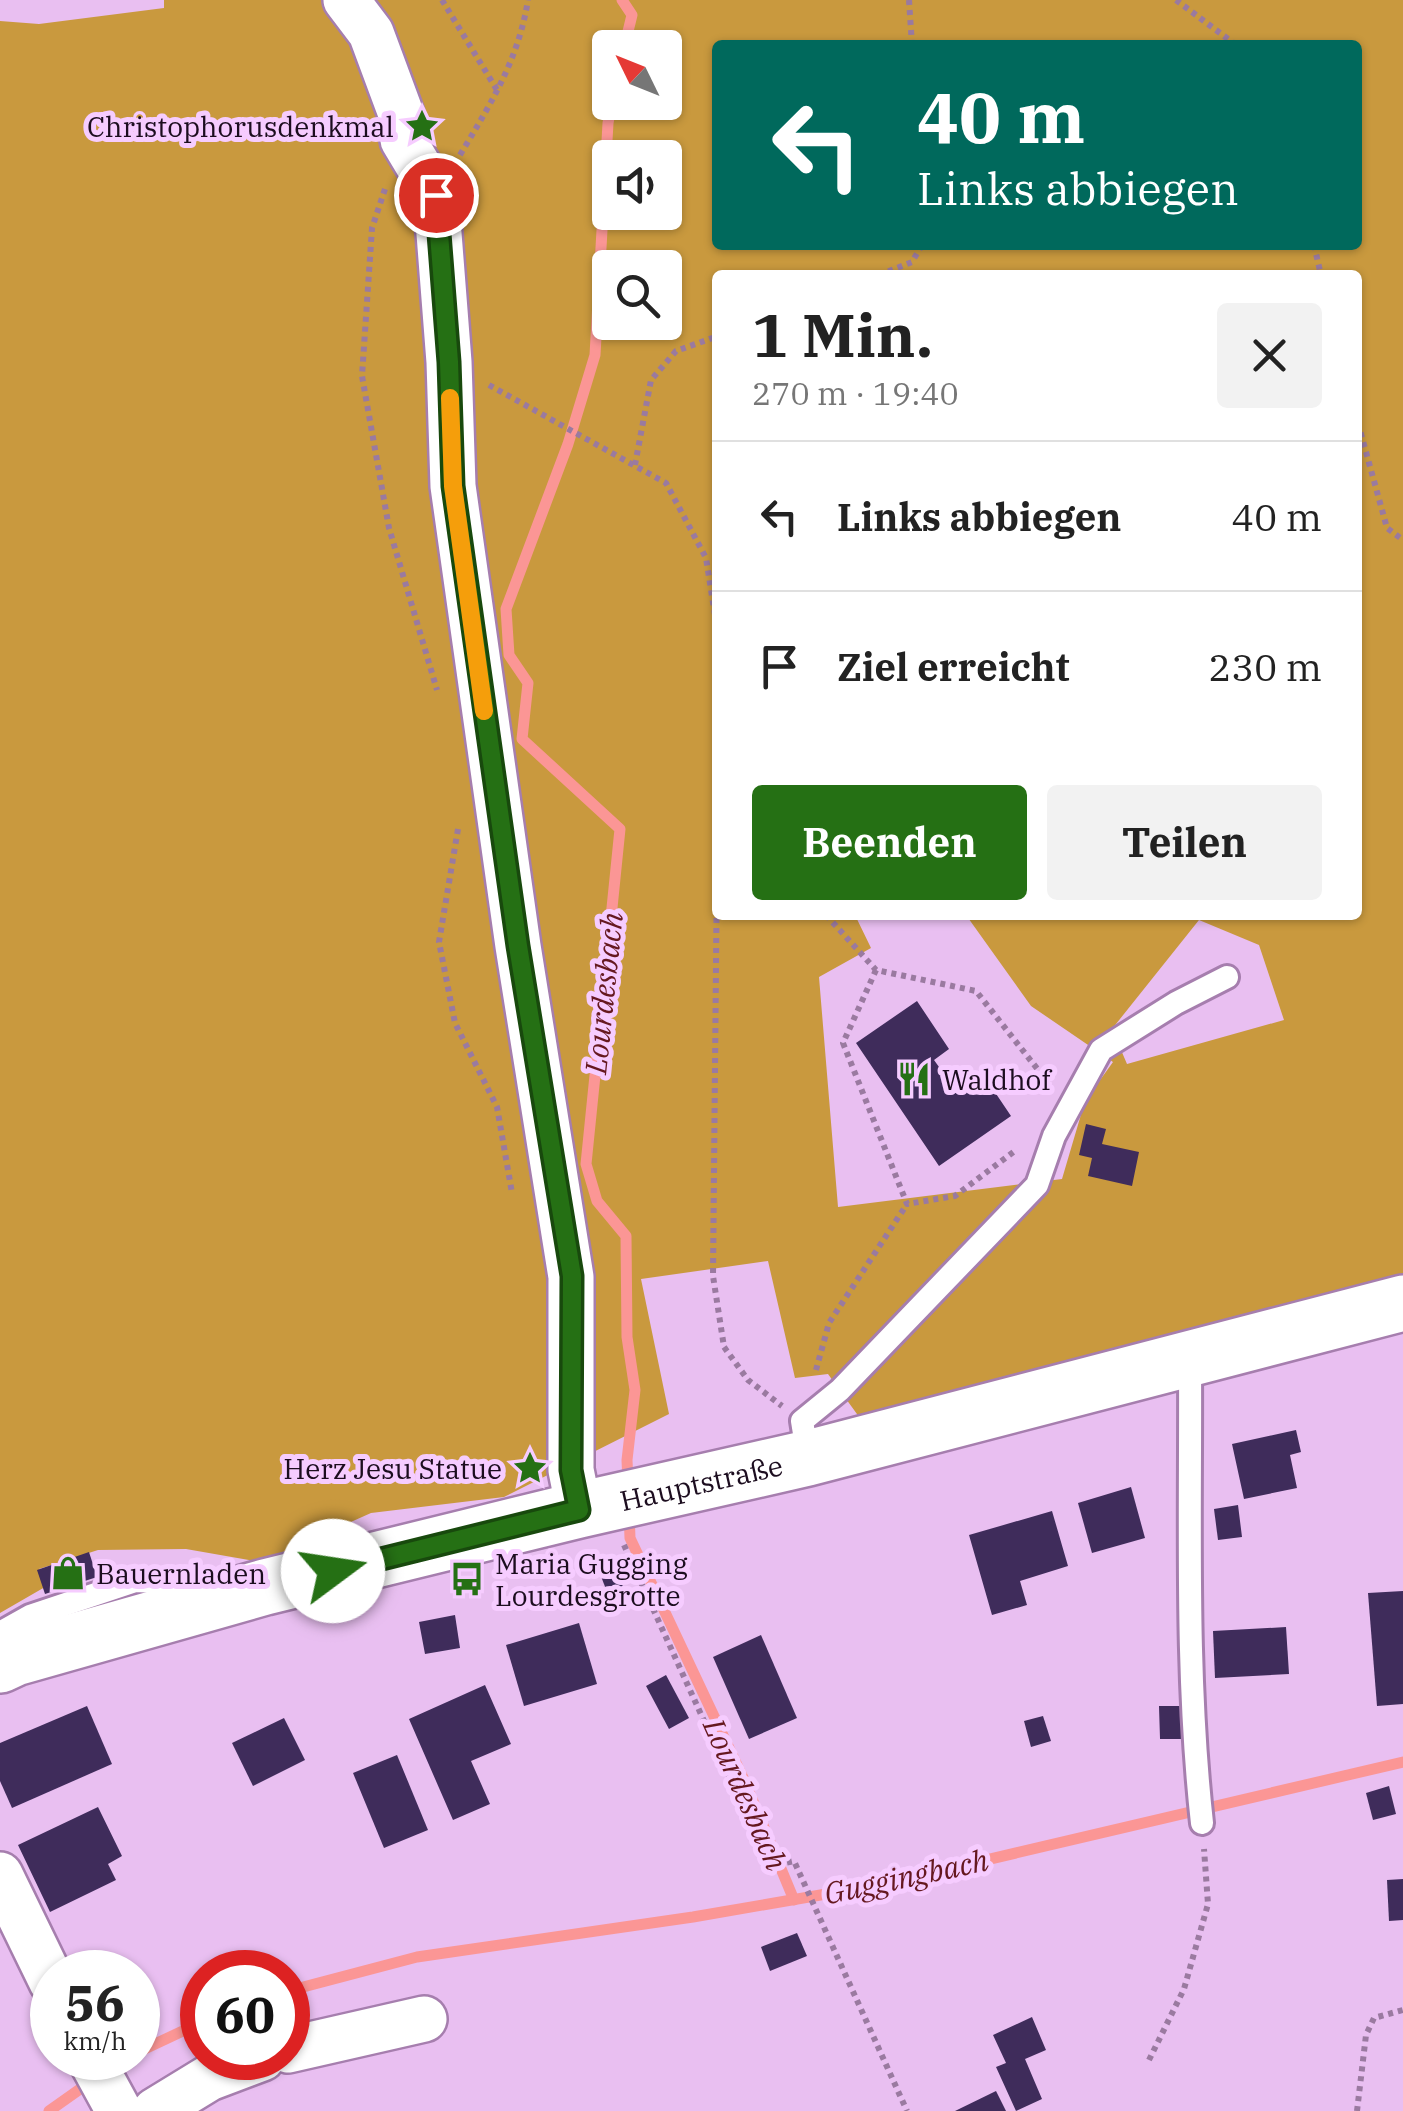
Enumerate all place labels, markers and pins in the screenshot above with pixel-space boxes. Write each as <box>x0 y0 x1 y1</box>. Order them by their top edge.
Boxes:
place icon: Christophorusdenkmal <box>403 107 441 145</box>
place label: Christophorusdenkmal <box>87 108 394 145</box>
pin <box>394 153 479 238</box>
restaurant icon: Waldhof <box>895 1060 933 1098</box>
place label: Waldhof <box>942 1061 1053 1098</box>
place icon: Herz Jesu Statue <box>511 1449 549 1487</box>
place label: Herz Jesu Statue <box>283 1450 502 1487</box>
place label: Maria Gugging Lourdesgrotte <box>495 1545 688 1614</box>
shop icon: Bauernladen <box>49 1554 87 1592</box>
place label: Bauernladen <box>96 1555 266 1592</box>
bus stop icon: Maria Gugging Lourdesgrotte <box>448 1560 486 1598</box>

